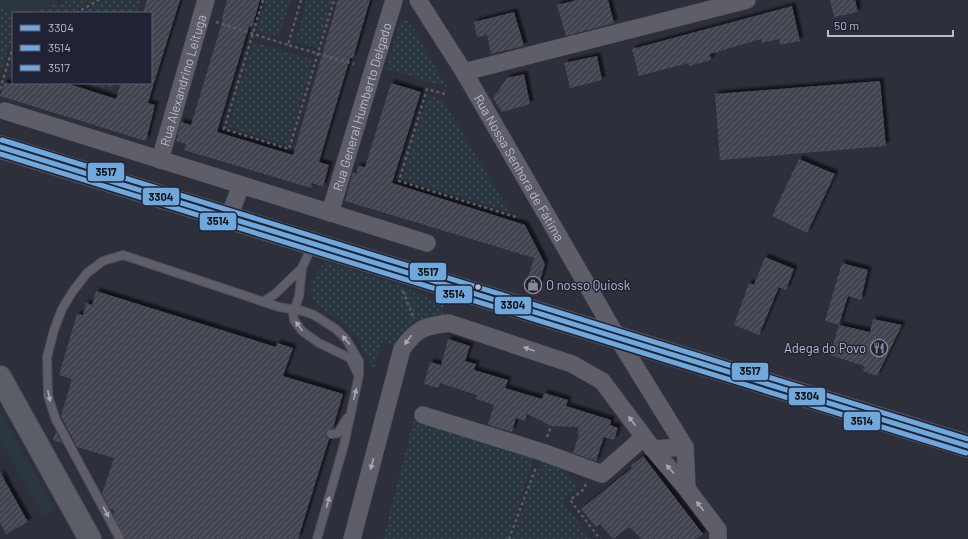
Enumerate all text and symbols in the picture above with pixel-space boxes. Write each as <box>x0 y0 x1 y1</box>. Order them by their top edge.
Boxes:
legend <box>12 12 152 84</box>
street label: Rua Alexandrino Leituga <box>156 12 209 148</box>
scale bar <box>828 12 953 38</box>
text: 50 m <box>834 18 859 32</box>
text: 3304 <box>48 20 74 34</box>
street label: Rua General Humberto Delgado <box>329 21 395 193</box>
text: 3514 <box>48 40 71 54</box>
text: 3517 <box>48 60 70 74</box>
street label: Rua Nossa Senhora de Fátima <box>471 91 568 244</box>
line badge: 3517 <box>87 162 125 182</box>
text: 3517 <box>95 165 117 178</box>
line badge: 3304 <box>142 187 180 206</box>
text: 3304 <box>149 190 174 203</box>
line badge: 3514 <box>199 212 237 231</box>
text: 3514 <box>207 214 229 227</box>
line badge: 3517 <box>409 262 447 281</box>
text: 3517 <box>417 265 439 278</box>
shop icon: O nosso Quiosk <box>523 275 543 295</box>
place label: O nosso Quiosk <box>546 277 631 293</box>
unlabelled marker <box>473 282 483 292</box>
line badge: 3514 <box>435 285 473 304</box>
text: 3514 <box>443 287 465 300</box>
line badge: 3304 <box>494 296 532 315</box>
text: 3304 <box>501 298 526 311</box>
one-way arrow <box>295 321 303 331</box>
one-way arrow <box>342 335 351 346</box>
one-way arrow <box>405 335 413 345</box>
restaurant icon: Adega do Povo <box>869 338 889 358</box>
place label: Adega do Povo <box>784 340 866 356</box>
one-way arrow <box>523 345 535 351</box>
line badge: 3517 <box>731 362 769 381</box>
text: 3517 <box>739 364 761 377</box>
one-way arrow <box>352 387 358 400</box>
line badge: 3304 <box>788 387 826 406</box>
text: 3304 <box>795 389 820 402</box>
one-way arrow <box>46 390 52 402</box>
line badge: 3514 <box>843 411 881 431</box>
text: 3514 <box>851 414 873 427</box>
one-way arrow <box>628 415 636 426</box>
one-way arrow <box>368 458 374 470</box>
one-way arrow <box>666 464 675 475</box>
one-way arrow <box>325 495 331 507</box>
one-way arrow <box>695 501 704 512</box>
one-way arrow <box>102 506 109 518</box>

